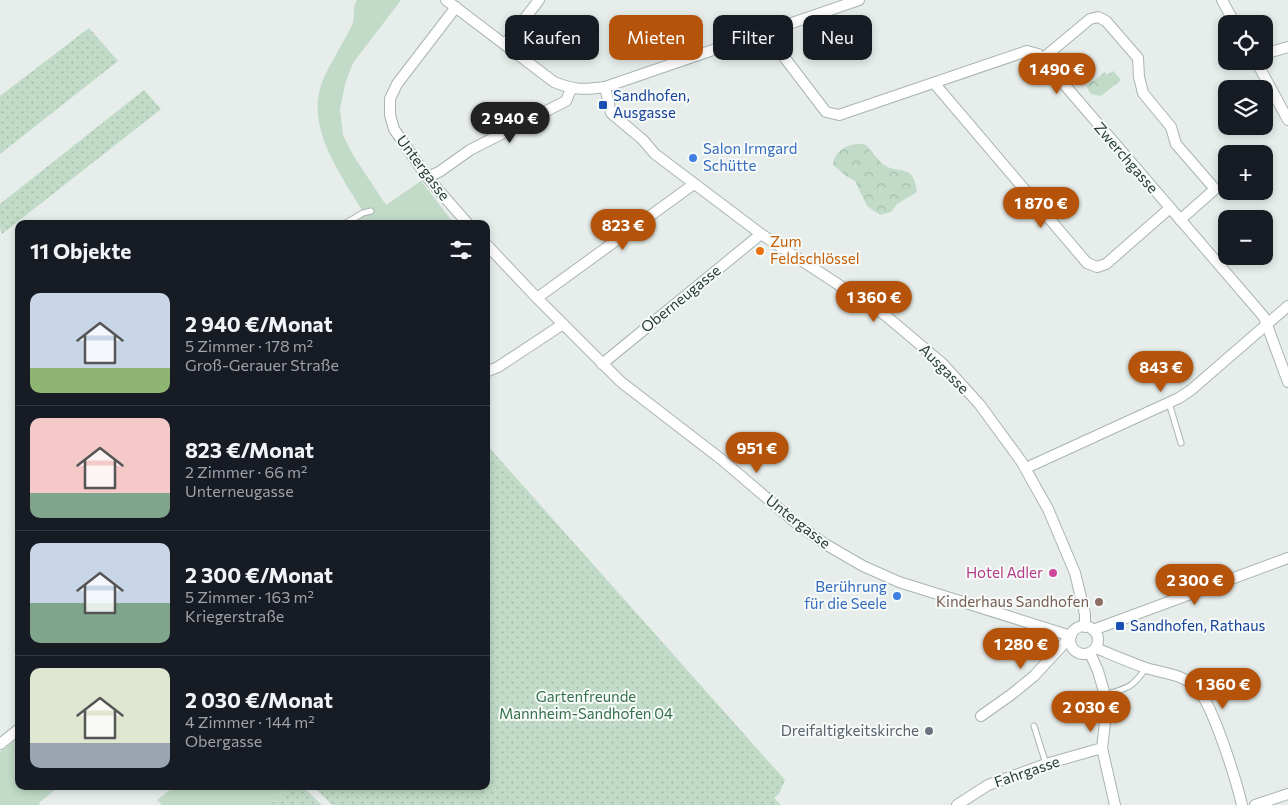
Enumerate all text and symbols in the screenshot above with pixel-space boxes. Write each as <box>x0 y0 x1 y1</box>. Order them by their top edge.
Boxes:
chip: Kaufen <box>505 15 599 60</box>
chip: Mieten <box>609 15 703 60</box>
chip: Filter <box>713 15 793 60</box>
chip: Neu <box>803 15 872 60</box>
map controls <box>1218 15 1273 265</box>
button: locate <box>1218 15 1273 70</box>
pin: 1 490 € <box>1011 52 1103 95</box>
text: 1 490 € <box>1030 59 1084 78</box>
button: layers <box>1218 80 1273 135</box>
place label: Sandhofen, Ausgasse <box>613 86 690 121</box>
marker: Sandhofen, Ausgasse <box>597 99 609 111</box>
pin: 2 940 € <box>464 102 556 144</box>
text: 2 940 € <box>482 108 538 127</box>
street label: Zwerchgasse <box>1091 118 1163 197</box>
street label: Untergasse <box>393 131 454 204</box>
place label: Salon Irmgard Schütte <box>703 139 797 174</box>
button: + <box>1218 145 1273 200</box>
marker: Salon Irmgard Schütte <box>687 152 699 164</box>
pin: 1 870 € <box>995 186 1087 229</box>
text: 1 870 € <box>1014 193 1068 212</box>
pin: 823 € <box>588 208 658 251</box>
button: − <box>1218 210 1273 265</box>
text: 823 € <box>602 215 644 234</box>
place label: Zum Feldschlössel <box>770 232 859 267</box>
icon: filters <box>447 236 475 264</box>
text: 11 Objekte <box>30 238 131 263</box>
marker: Zum Feldschlössel <box>754 245 766 257</box>
street label: Oberneugasse <box>637 261 724 336</box>
pin: 1 360 € <box>828 280 920 323</box>
text: 1 360 € <box>847 287 901 306</box>
text: 2 940 €/Monat <box>185 311 333 336</box>
icon: home <box>70 313 130 373</box>
text: 5 Zimmer · 178 m² <box>185 336 313 355</box>
street label: Ausgasse <box>916 340 973 397</box>
pin: 843 € <box>1126 350 1196 393</box>
text: Groß-Gerauer Straße <box>185 355 339 374</box>
text: 843 € <box>1139 357 1183 376</box>
pin: 951 € <box>722 432 792 474</box>
text: 823 €/Monat <box>185 437 314 462</box>
icon: home <box>70 438 130 498</box>
text: 951 € <box>737 438 777 457</box>
text: 2 Zimmer · 66 m² <box>185 462 307 481</box>
text: Unterneugasse <box>185 481 294 500</box>
street label: Untergasse <box>763 490 835 552</box>
text: 2 300 €/Monat <box>185 562 333 587</box>
icon: home <box>70 563 130 623</box>
place label: Hotel Adler <box>966 563 1043 581</box>
pin: 2 300 € <box>1149 564 1241 606</box>
marker: Hotel Adler <box>1047 567 1059 579</box>
text: 2 300 € <box>1166 570 1224 589</box>
place label: Berührung für die Seele <box>804 577 887 612</box>
text: 5 Zimmer · 163 m² <box>185 587 314 606</box>
marker: Berührung für die Seele <box>891 590 903 602</box>
place label: Kinderhaus Sandhofen <box>936 592 1089 610</box>
marker: Kinderhaus Sandhofen <box>1093 596 1105 608</box>
text: Kriegerstraße <box>185 606 284 625</box>
place label: Sandhofen, Rathaus <box>1130 616 1266 634</box>
marker: Sandhofen, Rathaus <box>1114 620 1126 632</box>
pin: 1 280 € <box>975 628 1067 670</box>
text: 1 280 € <box>994 634 1048 653</box>
pin: 1 360 € <box>1177 668 1269 710</box>
text: 1 360 € <box>1196 674 1250 693</box>
text: 2 030 €/Monat <box>185 687 333 712</box>
park label: Gartenfreunde Mannheim-Sandhofen 04 <box>499 687 673 722</box>
icon: home <box>70 688 130 748</box>
pin: 2 030 € <box>1045 690 1137 733</box>
text: 2 030 € <box>1063 697 1119 716</box>
text: 4 Zimmer · 144 m² <box>185 712 315 731</box>
place label: Dreifaltigkeitskirche <box>781 721 919 739</box>
marker: Dreifaltigkeitskirche <box>923 725 935 737</box>
text: Obergasse <box>185 731 262 750</box>
street label: Fahrgasse <box>992 751 1062 791</box>

